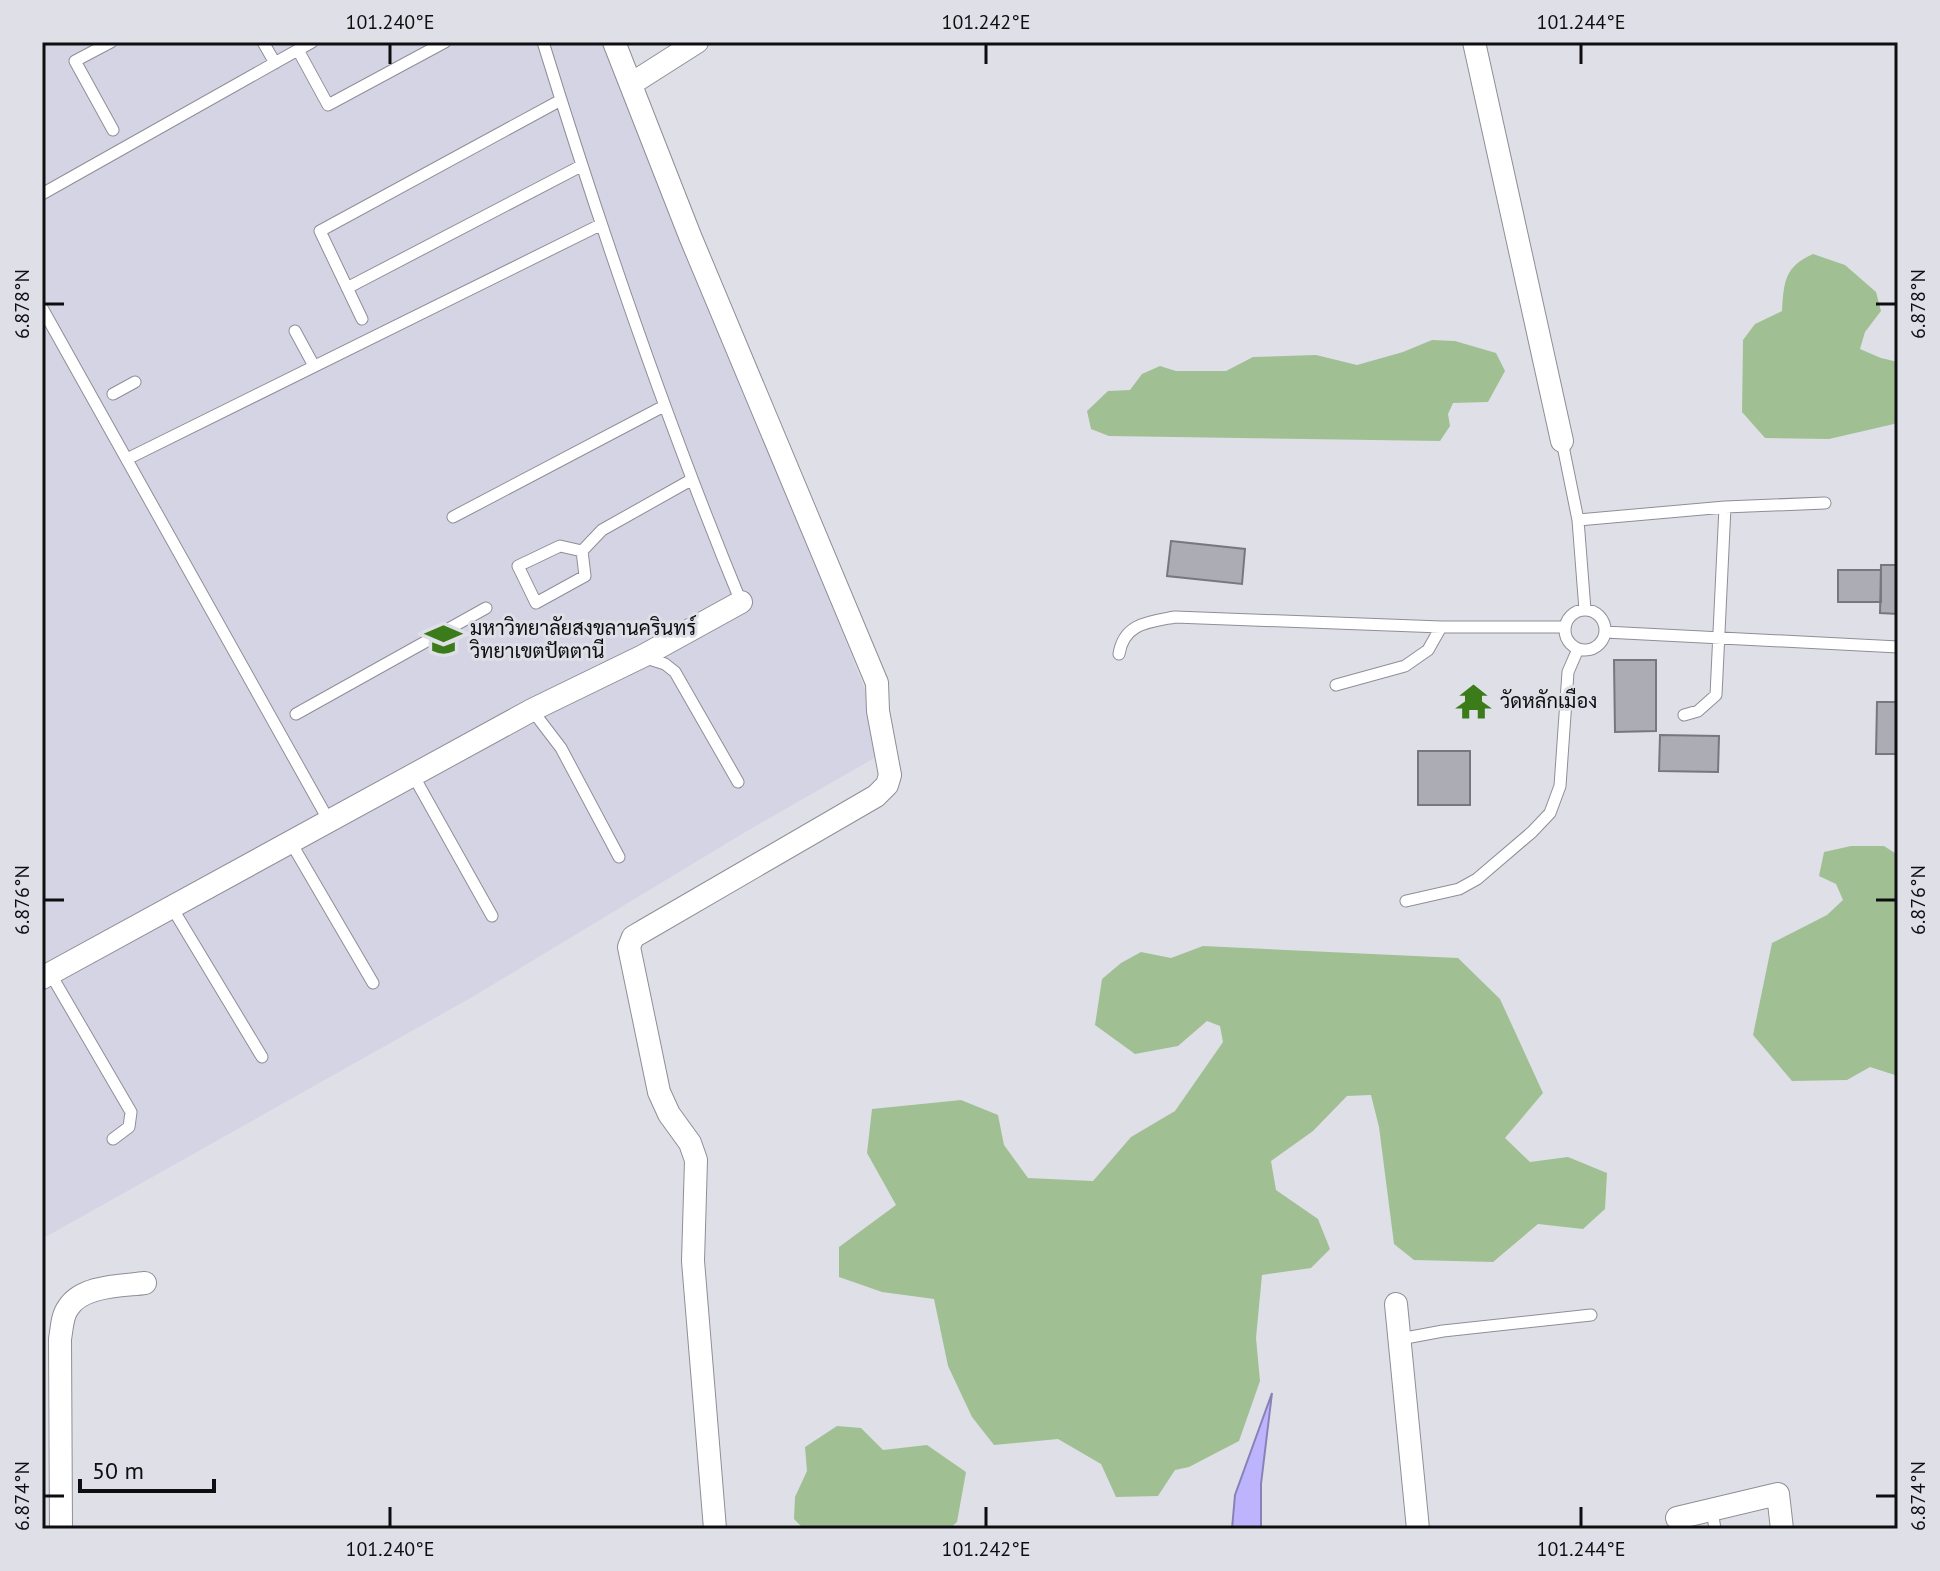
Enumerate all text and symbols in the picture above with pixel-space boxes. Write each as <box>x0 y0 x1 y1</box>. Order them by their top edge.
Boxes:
text: 101.240°E <box>346 9 434 35</box>
text: 101.242°E <box>942 9 1030 35</box>
text: 101.244°E <box>1537 9 1625 35</box>
text: 6.878°N <box>9 269 35 339</box>
text: 6.878°N <box>1905 269 1931 339</box>
place label: มหาวิทยาลัยสงขลานครินทร์ วิทยาเขตปัตตานี <box>469 614 696 664</box>
school or university icon: มหาวิทยาลัยสงขลานครินทร์ วิทยาเขตปัตตานี <box>425 620 463 658</box>
temple icon: วัดหลักเมือง <box>1455 682 1493 720</box>
place label: วัดหลักเมือง <box>1500 687 1597 714</box>
text: 6.876°N <box>9 865 35 935</box>
text: 6.876°N <box>1905 865 1931 935</box>
scale bar <box>80 1443 214 1493</box>
text: 50 m <box>92 1455 144 1486</box>
text: 6.874°N <box>9 1461 35 1531</box>
text: 6.874°N <box>1905 1461 1931 1531</box>
text: 101.240°E <box>346 1536 434 1562</box>
text: 101.242°E <box>942 1536 1030 1562</box>
text: 101.244°E <box>1537 1536 1625 1562</box>

